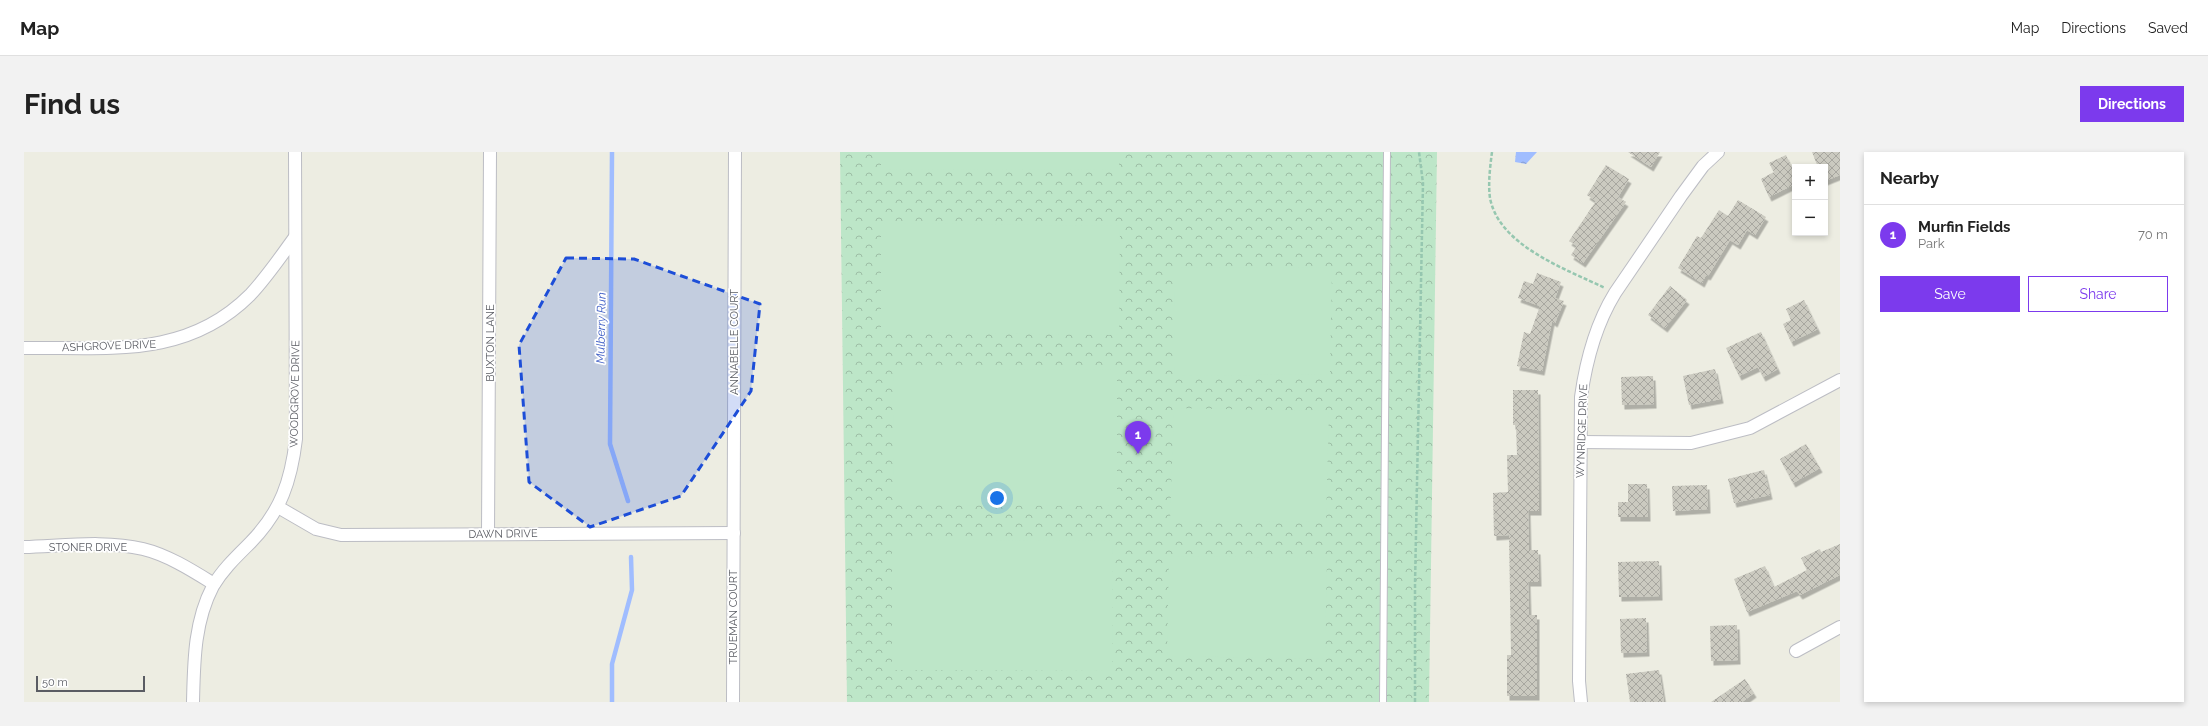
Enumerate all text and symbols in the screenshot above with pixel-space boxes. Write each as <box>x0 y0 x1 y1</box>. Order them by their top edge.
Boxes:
text: Map <box>20 17 59 39</box>
text: Map <box>2011 20 2039 36</box>
text: Directions <box>2061 20 2126 36</box>
text: Saved <box>2148 20 2188 36</box>
button: Directions <box>2080 86 2184 122</box>
text: Find us <box>24 88 120 121</box>
map controls <box>1792 164 1828 236</box>
button: + <box>1792 164 1828 200</box>
text: Nearby <box>1880 168 1939 188</box>
button: − <box>1792 200 1828 236</box>
text: Murfin Fields <box>1918 218 2011 236</box>
text: 1 <box>1890 227 1896 242</box>
text: 70 m <box>2138 227 2168 242</box>
text: Park <box>1918 236 1945 251</box>
button: Save <box>1880 276 2020 312</box>
button: Share <box>2028 276 2168 312</box>
street label: ANNABELLE COURT <box>728 289 741 395</box>
water label: Mulberry Run <box>593 292 609 364</box>
street label: BUXTON LANE <box>484 304 497 382</box>
street label: ASHGROVE DRIVE <box>62 338 157 354</box>
street label: WOODGROVE DRIVE <box>288 340 302 448</box>
street label: WYNRIDGE DRIVE <box>1574 383 1590 478</box>
pin: 1 <box>1125 421 1151 454</box>
your location <box>987 488 1007 508</box>
street label: DAWN DRIVE <box>468 527 538 541</box>
street label: STONER DRIVE <box>49 541 128 554</box>
street label: TRUEMAN COURT <box>727 569 740 665</box>
scale bar <box>36 674 145 693</box>
text: 50 m <box>42 676 68 689</box>

